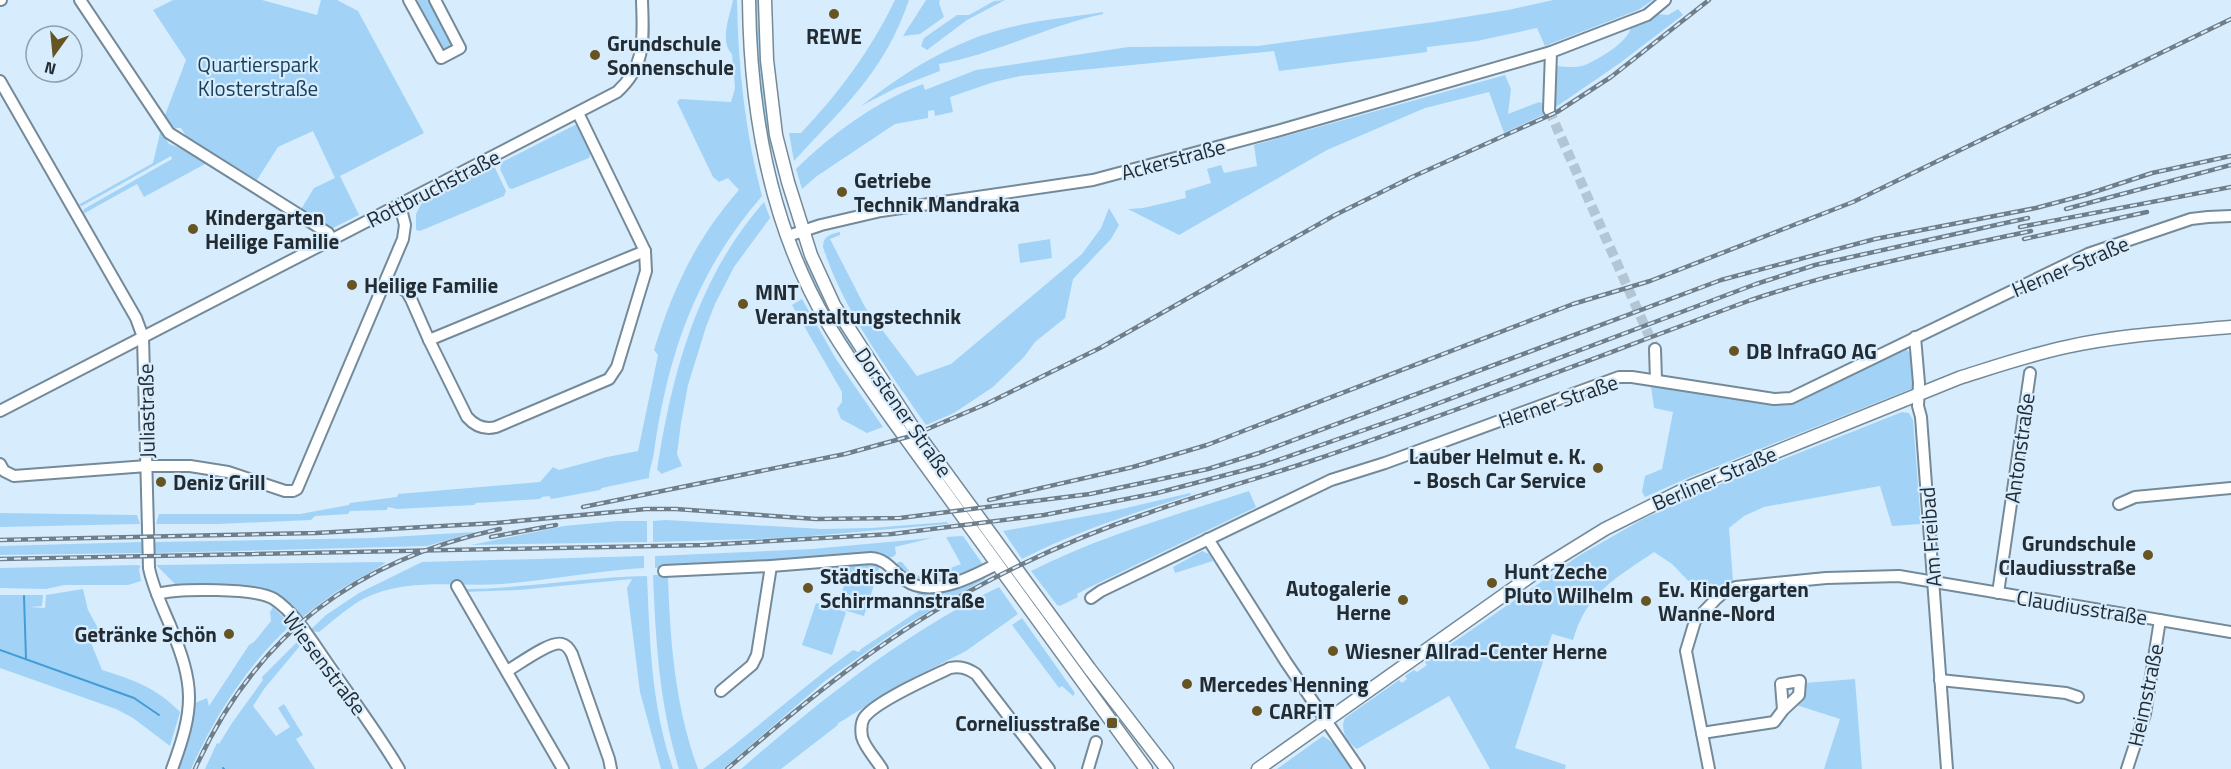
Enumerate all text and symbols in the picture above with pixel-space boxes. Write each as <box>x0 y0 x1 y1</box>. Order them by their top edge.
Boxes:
marker: REWE <box>827 7 841 21</box>
place label: REWE <box>806 20 862 52</box>
north arrow <box>24 24 84 84</box>
place label: Grundschule Sonnenschule <box>607 27 734 83</box>
park label: Quartierspark Klosterstraße <box>197 48 319 104</box>
marker: Grundschule Sonnenschule <box>588 48 602 62</box>
text: N <box>42 55 59 82</box>
street label: Ackerstraße <box>1117 130 1229 188</box>
street label: Rottbruchstraße <box>361 141 505 235</box>
place label: Getriebe Technik Mandraka <box>854 164 1020 220</box>
marker: Getriebe Technik Mandraka <box>835 185 849 199</box>
place label: Kindergarten Heilige Familie <box>205 201 339 257</box>
marker: Kindergarten Heilige Familie <box>186 222 200 236</box>
street label: Herner Straße <box>2006 227 2134 305</box>
place label: Heilige Familie <box>364 269 498 301</box>
place label: MNT Veranstaltungstechnik <box>755 276 961 332</box>
marker: Heilige Familie <box>345 278 359 292</box>
marker: MNT Veranstaltungstechnik <box>736 297 750 311</box>
place label: DB InfraGO AG <box>1746 335 1877 367</box>
street label: Dorstener Straße <box>847 340 961 484</box>
marker: DB InfraGO AG <box>1727 344 1741 358</box>
street label: Juliastraße <box>129 363 163 459</box>
street label: Herner Straße <box>1494 366 1622 436</box>
street label: Antonstraße <box>1995 391 2043 505</box>
street label: Berliner Straße <box>1647 437 1781 519</box>
place label: Lauber Helmut e. K. - Bosch Car Service <box>1409 440 1586 496</box>
marker: Lauber Helmut e. K. - Bosch Car Service <box>1591 461 1605 475</box>
place label: Deniz Grill <box>173 466 266 498</box>
marker: Deniz Grill <box>154 475 168 489</box>
street label: Am Freibad <box>1911 486 1949 588</box>
place label: Grundschule Claudiusstraße <box>1998 527 2136 583</box>
marker: Grundschule Claudiusstraße <box>2141 548 2155 562</box>
place label: Hunt Zeche Pluto Wilhelm <box>1504 555 1633 611</box>
place label: Städtische KiTa Schirrmannstraße <box>820 560 985 616</box>
place label: Autogalerie Herne <box>1286 572 1391 628</box>
place label: Ev. Kindergarten Wanne-Nord <box>1658 573 1809 629</box>
marker: Hunt Zeche Pluto Wilhelm <box>1485 576 1499 590</box>
marker: Städtische KiTa Schirrmannstraße <box>801 581 815 595</box>
street label: Claudiusstraße <box>2014 581 2150 633</box>
marker: Autogalerie Herne <box>1396 593 1410 607</box>
marker: Ev. Kindergarten Wanne-Nord <box>1639 594 1653 608</box>
street label: Wiesenstraße <box>275 604 375 722</box>
place label: Getränke Schön <box>75 618 217 650</box>
marker: Getränke Schön <box>222 627 236 641</box>
place label: Wiesner Allrad-Center Herne <box>1345 635 1607 667</box>
street label: Heimstraße <box>2118 641 2172 749</box>
marker: Wiesner Allrad-Center Herne <box>1326 644 1340 658</box>
place label: Mercedes Henning <box>1199 668 1368 700</box>
marker: Mercedes Henning <box>1180 677 1194 691</box>
place label: CARFIT <box>1269 695 1334 727</box>
marker: CARFIT <box>1250 704 1264 718</box>
place label: Corneliusstraße <box>955 707 1100 739</box>
marker: Corneliusstraße <box>1105 716 1119 730</box>

